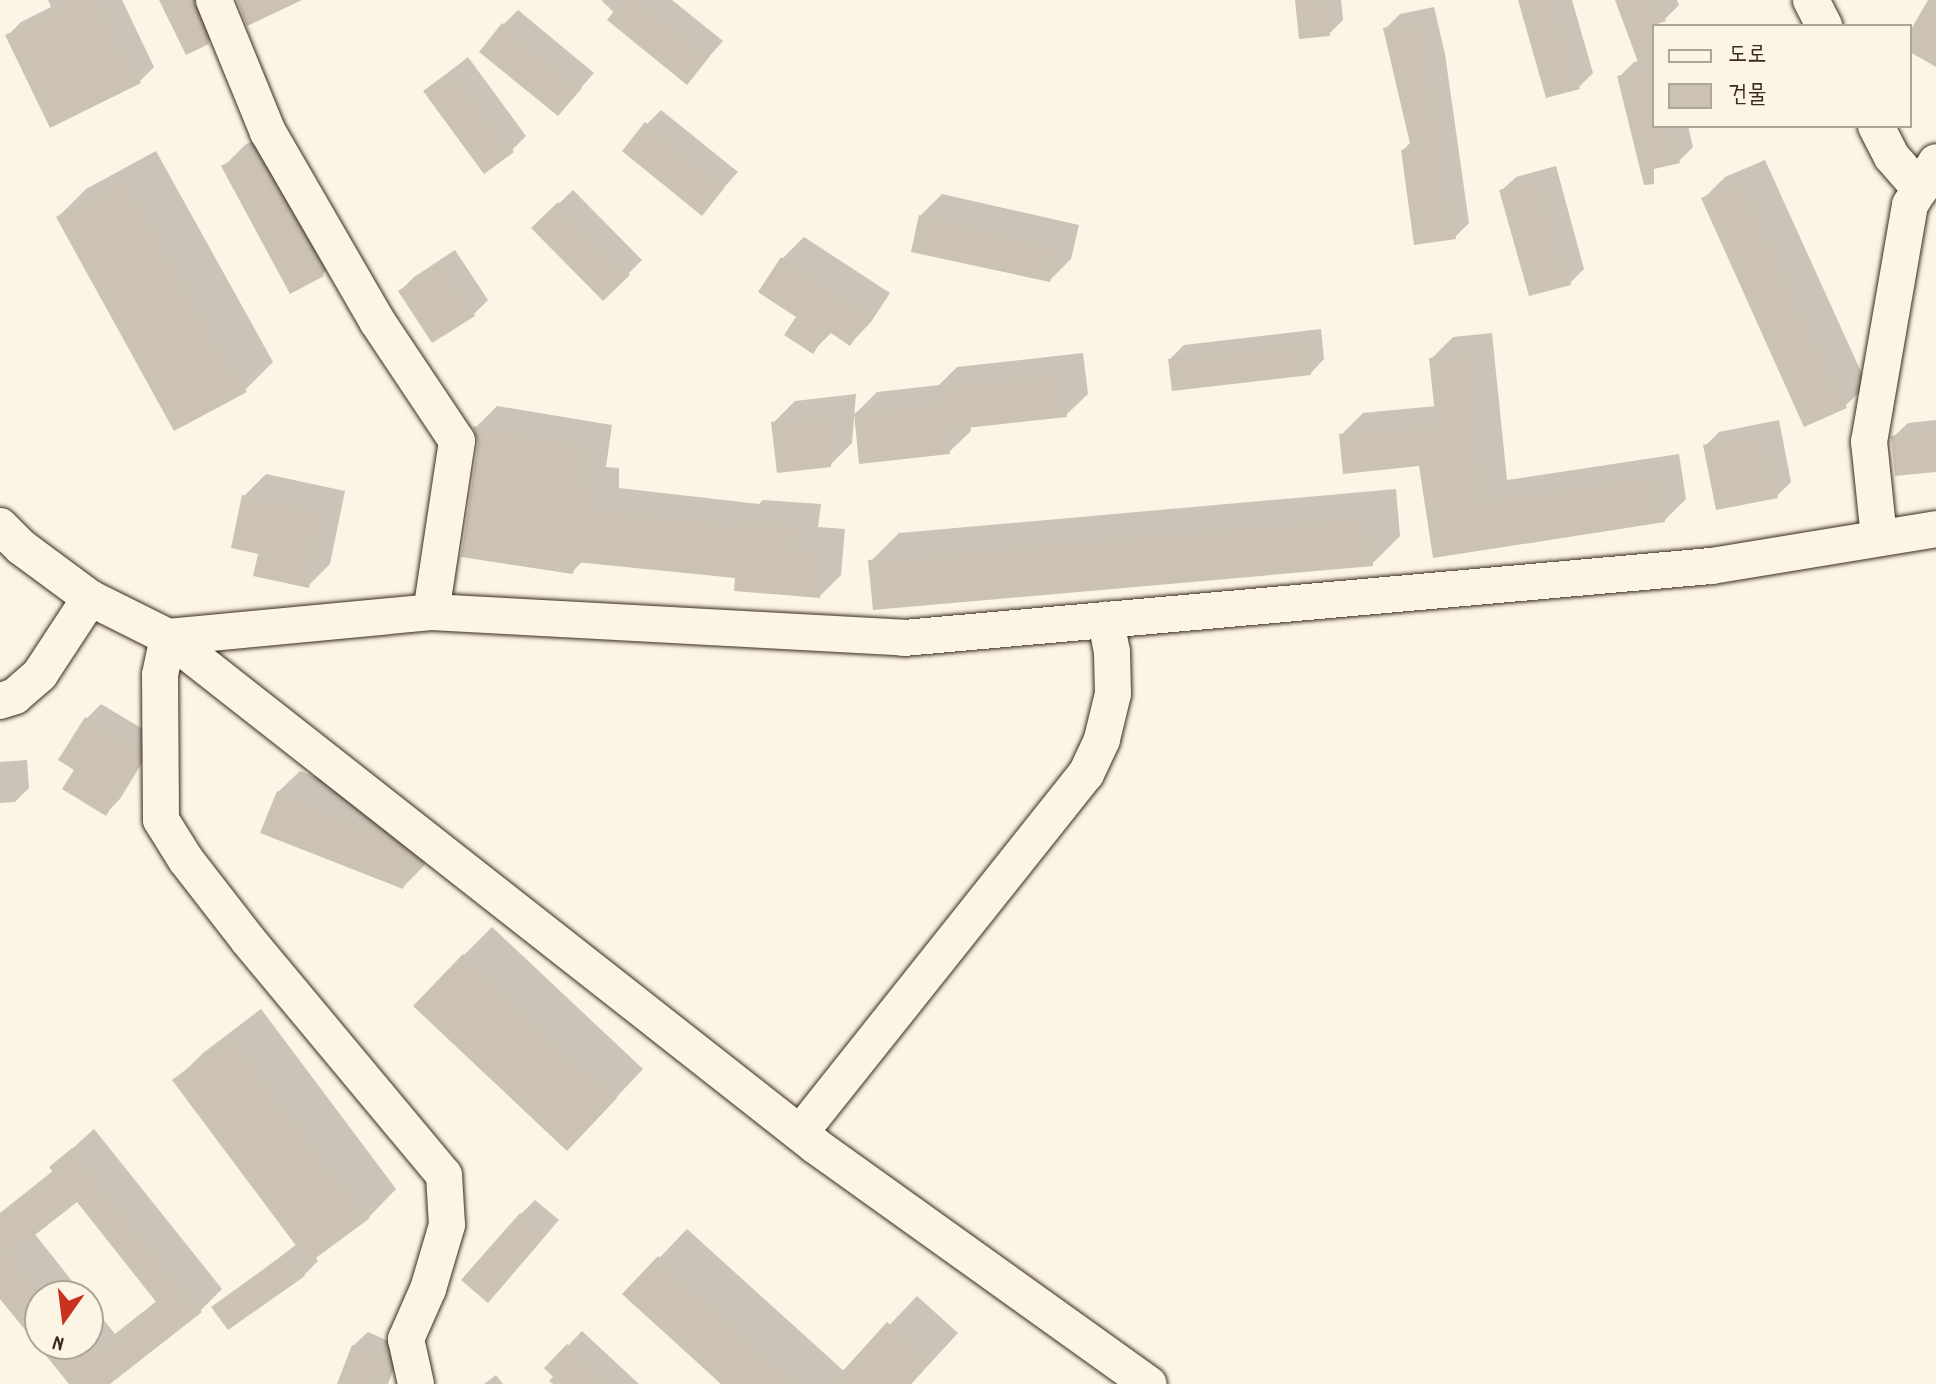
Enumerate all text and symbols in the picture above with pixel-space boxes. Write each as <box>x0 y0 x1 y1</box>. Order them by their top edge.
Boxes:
legend <box>1652 24 1912 128</box>
text: 도로 <box>1728 39 1767 73</box>
text: 건물 <box>1728 79 1767 113</box>
north arrow <box>24 1280 104 1360</box>
text: N <box>50 1325 68 1358</box>

